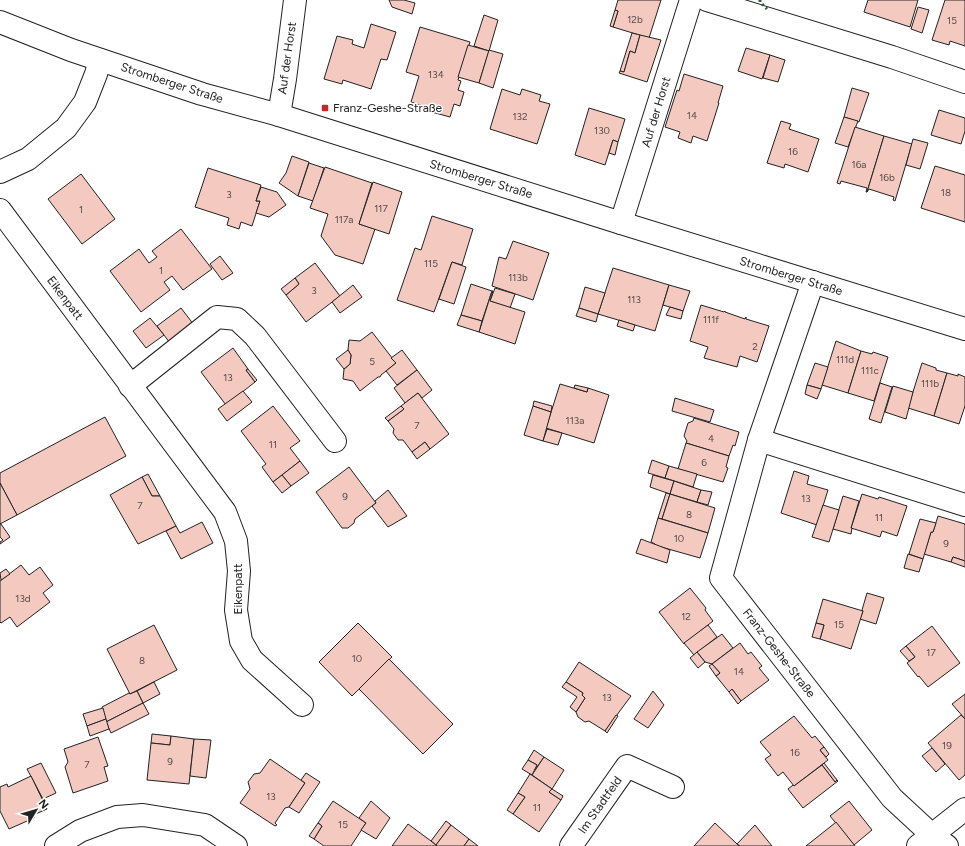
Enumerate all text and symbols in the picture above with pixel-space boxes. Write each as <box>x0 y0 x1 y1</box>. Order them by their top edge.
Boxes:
house number: 12b <box>627 13 643 26</box>
house number: 15 <box>947 14 957 27</box>
street label: Auf der Horst <box>275 20 299 95</box>
street label: Stromberger Straße <box>119 60 225 106</box>
house number: 134 <box>428 68 444 81</box>
street label: Auf der Horst <box>639 75 673 149</box>
place label: Franz-Geshe-Straße <box>333 101 443 115</box>
marker: Franz-Geshe-Straße <box>320 103 330 113</box>
house number: 14 <box>687 109 697 122</box>
house number: 132 <box>512 110 528 123</box>
house number: 130 <box>594 124 610 137</box>
house number: 16 <box>788 145 798 158</box>
street label: Stromberger Straße <box>428 157 535 201</box>
house number: 16a <box>852 158 866 171</box>
house number: 16b <box>879 171 895 184</box>
house number: 18 <box>941 186 951 199</box>
house number: 3 <box>226 188 232 201</box>
house number: 117 <box>374 202 388 215</box>
house number: 1 <box>79 203 83 216</box>
house number: 117a <box>335 213 353 226</box>
street label: Stromberger Straße <box>738 254 845 298</box>
house number: 115 <box>424 257 438 270</box>
house number: 1 <box>159 264 163 277</box>
house number: 113b <box>508 271 528 284</box>
street label: Eikenpatt <box>44 273 86 323</box>
house number: 3 <box>311 284 317 297</box>
house number: 113 <box>627 293 641 306</box>
house number: 111f <box>703 313 719 326</box>
house number: 2 <box>752 340 758 353</box>
house number: 111d <box>836 353 854 366</box>
house number: 5 <box>369 355 375 368</box>
house number: 111c <box>861 364 879 377</box>
house number: 13 <box>223 371 233 384</box>
house number: 111b <box>921 377 939 390</box>
house number: 113a <box>566 414 584 427</box>
house number: 7 <box>414 419 420 432</box>
house number: 4 <box>708 432 714 445</box>
house number: 11 <box>269 438 277 451</box>
house number: 6 <box>701 456 707 469</box>
house number: 9 <box>342 490 348 503</box>
house number: 13 <box>801 492 811 505</box>
house number: 7 <box>137 499 143 512</box>
house number: 8 <box>686 508 692 521</box>
house number: 11 <box>875 511 883 524</box>
house number: 10 <box>674 532 684 545</box>
house number: 9 <box>943 537 949 550</box>
street label: Eikenpatt <box>231 563 245 615</box>
house number: 13d <box>15 592 31 605</box>
street label: Franz-Geshe-Straße <box>740 606 818 701</box>
house number: 12 <box>681 610 691 623</box>
house number: 15 <box>834 618 844 631</box>
house number: 17 <box>926 646 936 659</box>
house number: 10 <box>352 652 362 665</box>
house number: 8 <box>139 654 145 667</box>
house number: 14 <box>734 665 744 678</box>
house number: 13 <box>602 691 612 704</box>
house number: 19 <box>942 739 952 752</box>
house number: 16 <box>790 746 800 759</box>
house number: 9 <box>167 755 173 768</box>
house number: 7 <box>84 758 90 771</box>
street label: Im Stadtfeld <box>575 774 625 836</box>
north arrow <box>16 790 56 830</box>
house number: 13 <box>266 790 276 803</box>
text: N <box>36 797 51 812</box>
house number: 11 <box>533 801 541 814</box>
house number: 15 <box>338 818 348 831</box>

